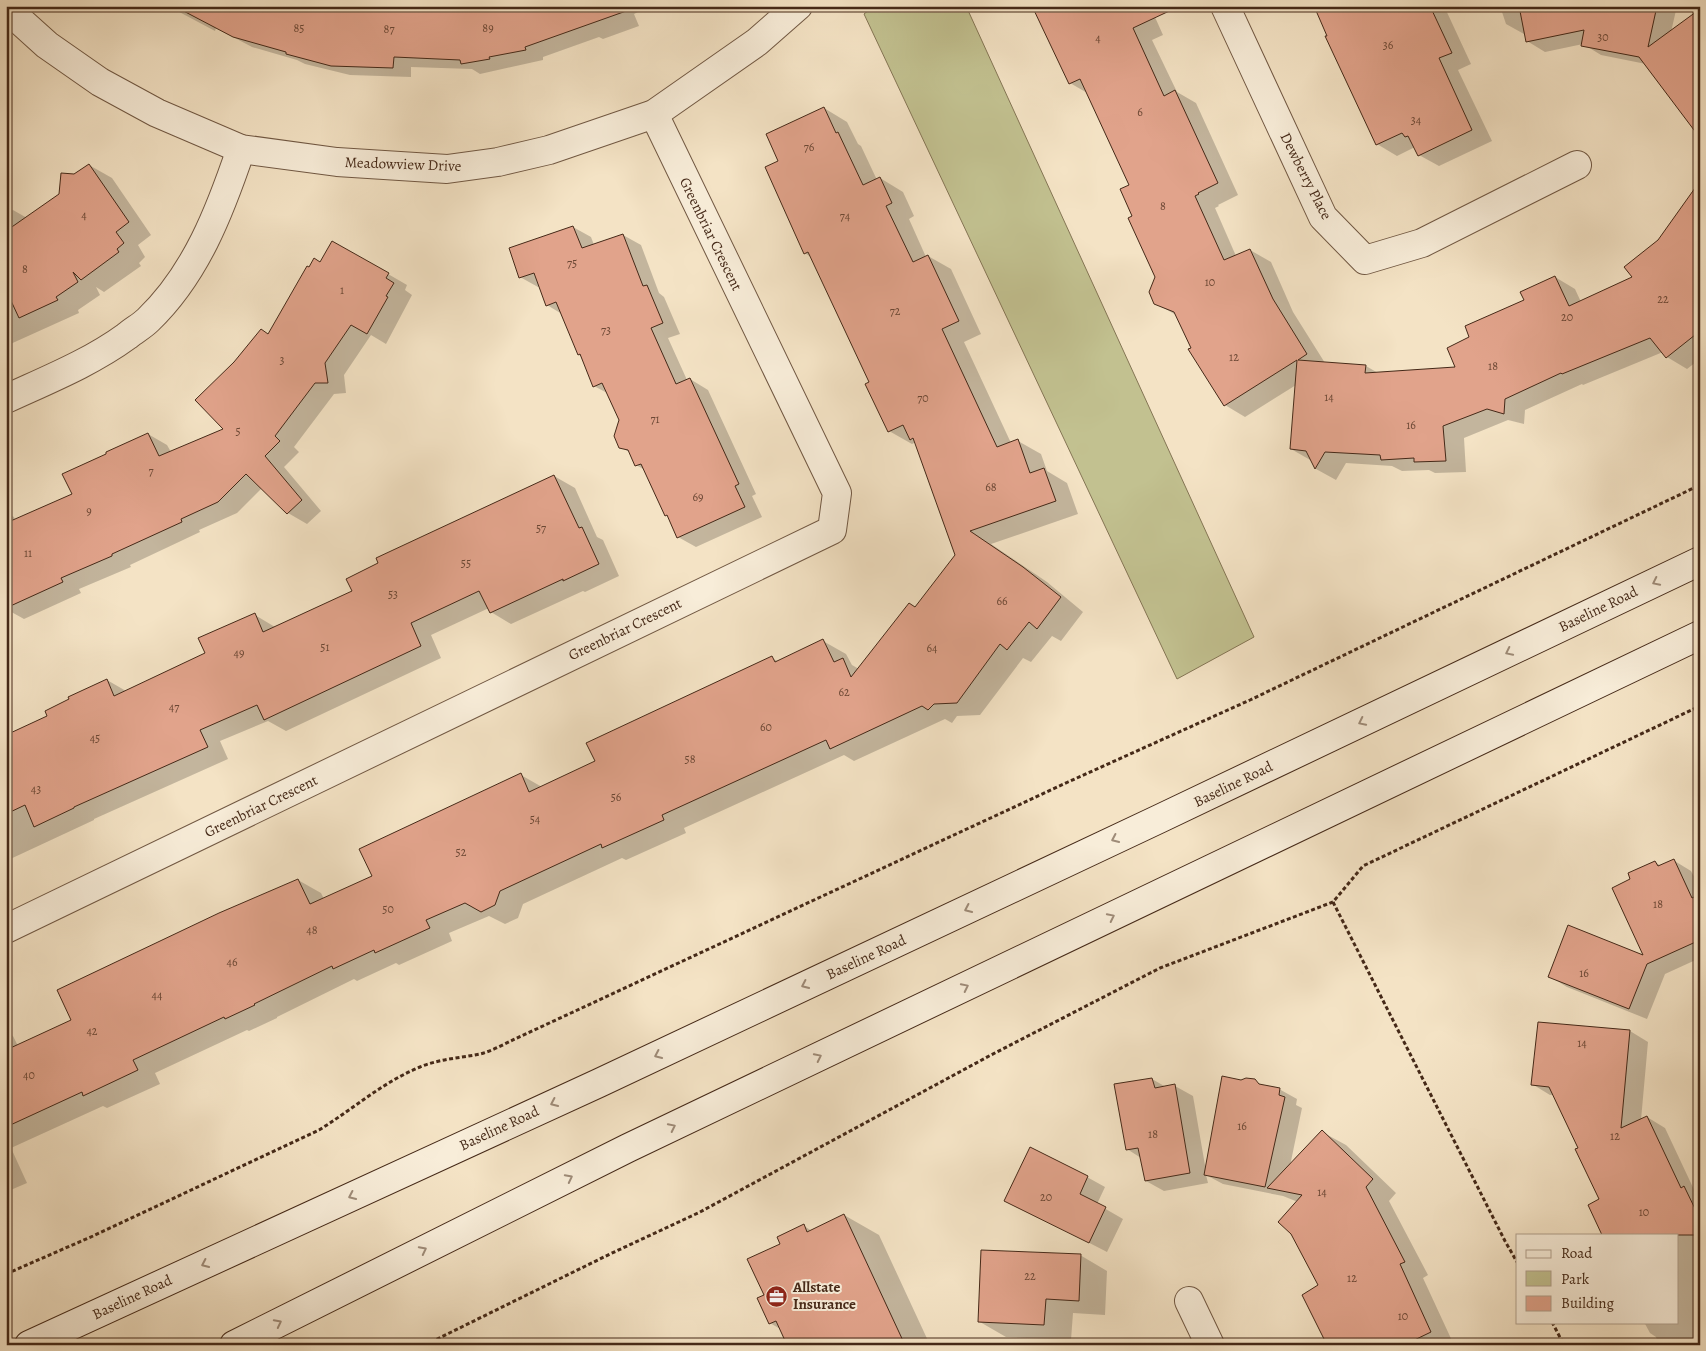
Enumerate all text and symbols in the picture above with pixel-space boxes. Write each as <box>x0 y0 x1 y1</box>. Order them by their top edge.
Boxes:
house number: 85 <box>294 20 304 36</box>
house number: 89 <box>482 20 494 36</box>
house number: 87 <box>384 21 395 37</box>
house number: 30 <box>1597 29 1609 45</box>
house number: 4 <box>1095 30 1101 46</box>
house number: 36 <box>1383 37 1394 53</box>
house number: 6 <box>1137 104 1143 120</box>
house number: 34 <box>1411 112 1422 128</box>
street label: Dewberry Place <box>1275 129 1337 223</box>
house number: 76 <box>804 139 815 155</box>
street label: Meadowview Drive <box>344 152 462 176</box>
street label: Greenbriar Crescent <box>675 174 747 294</box>
house number: 8 <box>1160 198 1166 214</box>
house number: 4 <box>81 207 87 223</box>
house number: 74 <box>840 208 851 224</box>
house number: 75 <box>567 255 577 271</box>
house number: 8 <box>22 261 28 277</box>
house number: 10 <box>1205 274 1215 290</box>
house number: 1 <box>340 282 344 298</box>
house number: 22 <box>1657 291 1669 307</box>
house number: 72 <box>890 303 901 319</box>
house number: 20 <box>1561 309 1573 325</box>
house number: 73 <box>601 322 611 338</box>
house number: 12 <box>1229 349 1239 365</box>
house number: 3 <box>280 352 285 368</box>
house number: 18 <box>1488 358 1498 374</box>
house number: 14 <box>1324 389 1334 405</box>
house number: 70 <box>917 390 929 406</box>
house number: 71 <box>650 411 660 427</box>
house number: 16 <box>1406 417 1416 433</box>
house number: 5 <box>235 423 241 439</box>
house number: 7 <box>148 463 154 479</box>
house number: 68 <box>985 479 997 495</box>
house number: 69 <box>692 489 704 505</box>
house number: 9 <box>86 503 92 519</box>
house number: 57 <box>536 520 547 536</box>
house number: 11 <box>24 545 32 561</box>
house number: 55 <box>461 555 471 571</box>
one-way arrow <box>1652 576 1661 586</box>
street label: Baseline Road <box>1555 581 1642 637</box>
house number: 53 <box>388 586 398 602</box>
street label: Greenbriar Crescent <box>565 593 685 665</box>
house number: 66 <box>996 593 1008 609</box>
house number: 51 <box>320 639 330 655</box>
house number: 64 <box>927 640 938 656</box>
house number: 49 <box>234 645 244 661</box>
one-way arrow <box>1505 646 1514 656</box>
house number: 62 <box>838 684 850 700</box>
house number: 47 <box>169 699 180 715</box>
one-way arrow <box>1359 716 1368 726</box>
house number: 60 <box>760 719 772 735</box>
house number: 45 <box>90 730 100 746</box>
house number: 58 <box>685 751 696 767</box>
street label: Baseline Road <box>1190 756 1277 812</box>
street label: Greenbriar Crescent <box>201 770 321 842</box>
house number: 43 <box>31 781 41 797</box>
house number: 56 <box>611 789 622 805</box>
house number: 54 <box>530 811 541 827</box>
one-way arrow <box>1111 833 1120 844</box>
house number: 52 <box>456 844 467 860</box>
house number: 18 <box>1653 896 1663 912</box>
house number: 50 <box>382 901 394 917</box>
one-way arrow <box>964 902 973 913</box>
one-way arrow <box>1106 913 1115 923</box>
house number: 48 <box>306 922 318 938</box>
street label: Baseline Road <box>823 929 910 984</box>
house number: 46 <box>227 954 238 970</box>
house number: 16 <box>1579 965 1589 981</box>
one-way arrow <box>802 979 811 989</box>
one-way arrow <box>960 983 969 993</box>
house number: 44 <box>152 987 163 1003</box>
house number: 42 <box>86 1023 98 1039</box>
house number: 14 <box>1577 1035 1587 1051</box>
one-way arrow <box>655 1048 664 1058</box>
one-way arrow <box>813 1053 822 1063</box>
house number: 40 <box>23 1067 35 1083</box>
one-way arrow <box>550 1097 559 1107</box>
street label: Baseline Road <box>456 1100 543 1155</box>
house number: 16 <box>1237 1118 1247 1134</box>
one-way arrow <box>667 1123 676 1134</box>
house number: 18 <box>1148 1126 1158 1142</box>
house number: 12 <box>1610 1128 1620 1144</box>
one-way arrow <box>563 1174 572 1184</box>
house number: 14 <box>1317 1184 1327 1200</box>
one-way arrow <box>348 1189 357 1200</box>
house number: 20 <box>1040 1189 1052 1205</box>
house number: 10 <box>1639 1204 1649 1220</box>
legend <box>1516 1234 1678 1324</box>
text: Road <box>1561 1243 1593 1263</box>
one-way arrow <box>418 1246 427 1257</box>
one-way arrow <box>201 1257 210 1268</box>
house number: 22 <box>1024 1268 1036 1284</box>
street label: Baseline Road <box>89 1269 176 1324</box>
text: Park <box>1561 1269 1590 1289</box>
house number: 12 <box>1347 1270 1357 1286</box>
place label: Allstate Insurance <box>792 1277 856 1314</box>
office icon: Allstate Insurance <box>765 1284 789 1308</box>
text: Building <box>1561 1293 1614 1313</box>
house number: 10 <box>1398 1308 1408 1324</box>
one-way arrow <box>273 1319 282 1329</box>

